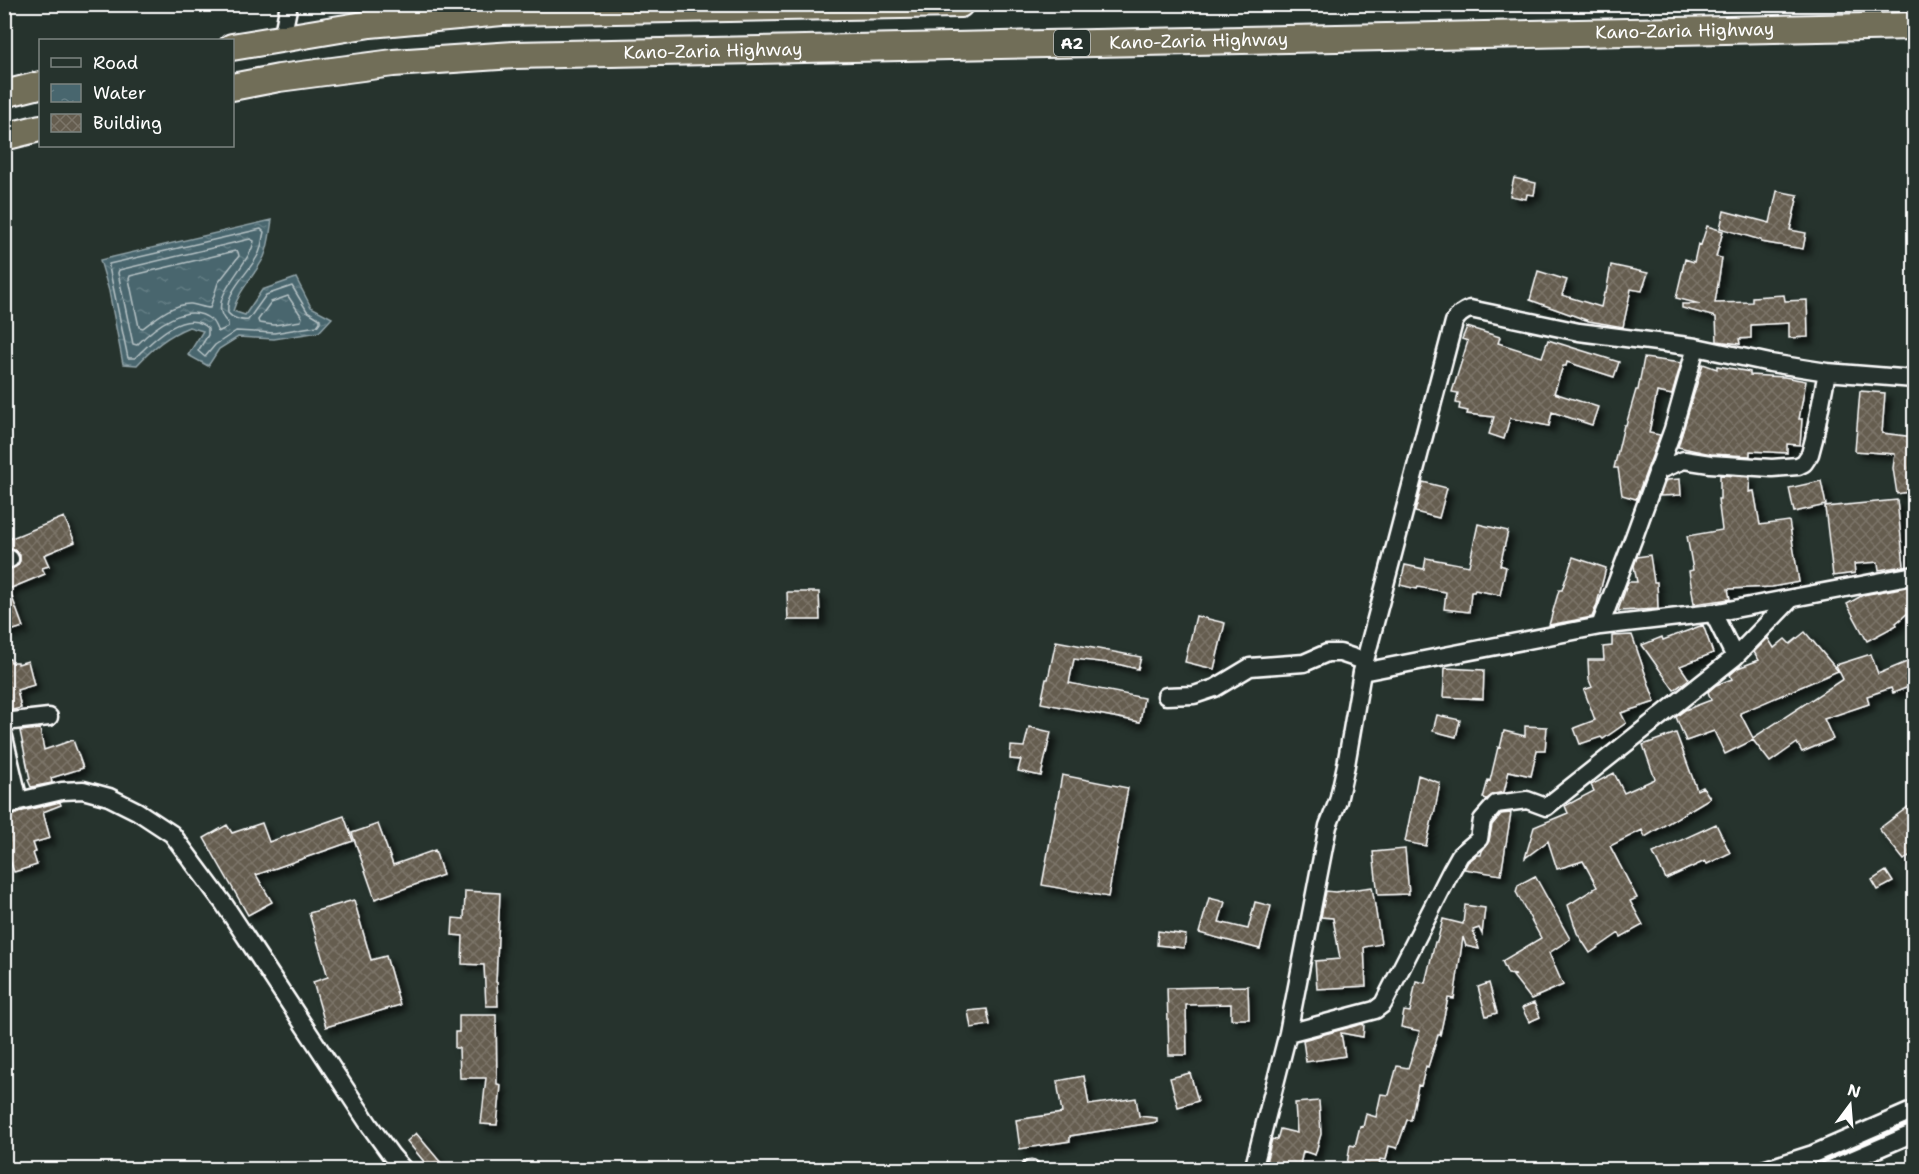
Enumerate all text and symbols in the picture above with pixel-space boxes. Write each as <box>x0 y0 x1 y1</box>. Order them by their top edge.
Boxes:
street label: Kano-Zaria Highway <box>1595 17 1774 45</box>
street label: Kano-Zaria Highway <box>1109 27 1289 55</box>
road number: A2 <box>1054 30 1090 56</box>
street label: Kano-Zaria Highway <box>623 37 803 65</box>
legend <box>39 39 234 147</box>
text: Road <box>93 51 138 75</box>
text: Water <box>93 81 146 105</box>
text: Building <box>93 111 162 135</box>
north arrow <box>1820 1075 1880 1135</box>
text: N <box>1845 1079 1863 1103</box>

